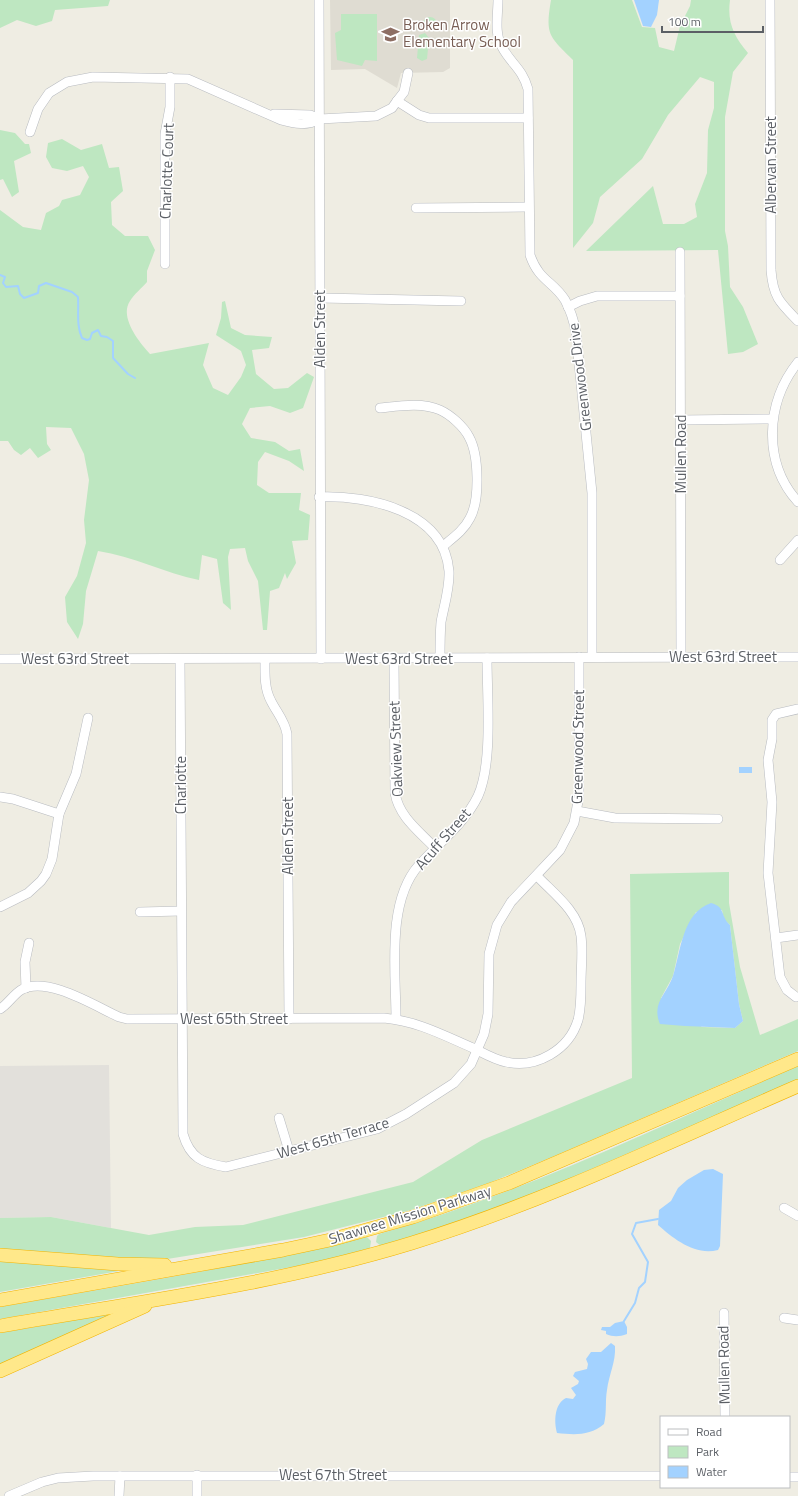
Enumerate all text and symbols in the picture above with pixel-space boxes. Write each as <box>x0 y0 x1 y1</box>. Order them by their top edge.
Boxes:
scale bar <box>662 8 763 34</box>
text: 100 m <box>668 12 701 31</box>
place label: Broken Arrow Elementary School <box>403 13 521 53</box>
school or university icon: Broken Arrow Elementary School <box>380 24 400 44</box>
street label: Albervan Street <box>759 115 782 214</box>
street label: Charlotte Court <box>153 122 180 219</box>
street label: Alden Street <box>308 289 331 368</box>
street label: Greenwood Drive <box>561 322 598 432</box>
street label: Mullen Road <box>669 415 692 493</box>
street label: West 63rd Street <box>669 645 778 668</box>
street label: West 63rd Street <box>21 647 130 670</box>
street label: West 63rd Street <box>345 647 454 670</box>
street label: Greenwood Street <box>565 689 590 804</box>
street label: Oakview Street <box>382 700 409 797</box>
street label: Charlotte <box>169 756 192 814</box>
street label: Alden Street <box>276 796 299 875</box>
street label: Acuff Street <box>409 802 476 875</box>
street label: West 65th Street <box>180 1007 289 1030</box>
street label: West 65th Terrace <box>274 1111 392 1164</box>
street label: Shawnee Mission Parkway <box>326 1179 494 1250</box>
street label: Mullen Road <box>711 1325 736 1405</box>
legend <box>660 1416 790 1488</box>
text: Road <box>696 1422 722 1441</box>
text: Park <box>696 1442 719 1461</box>
text: Water <box>696 1462 727 1481</box>
street label: West 67th Street <box>279 1463 388 1486</box>

